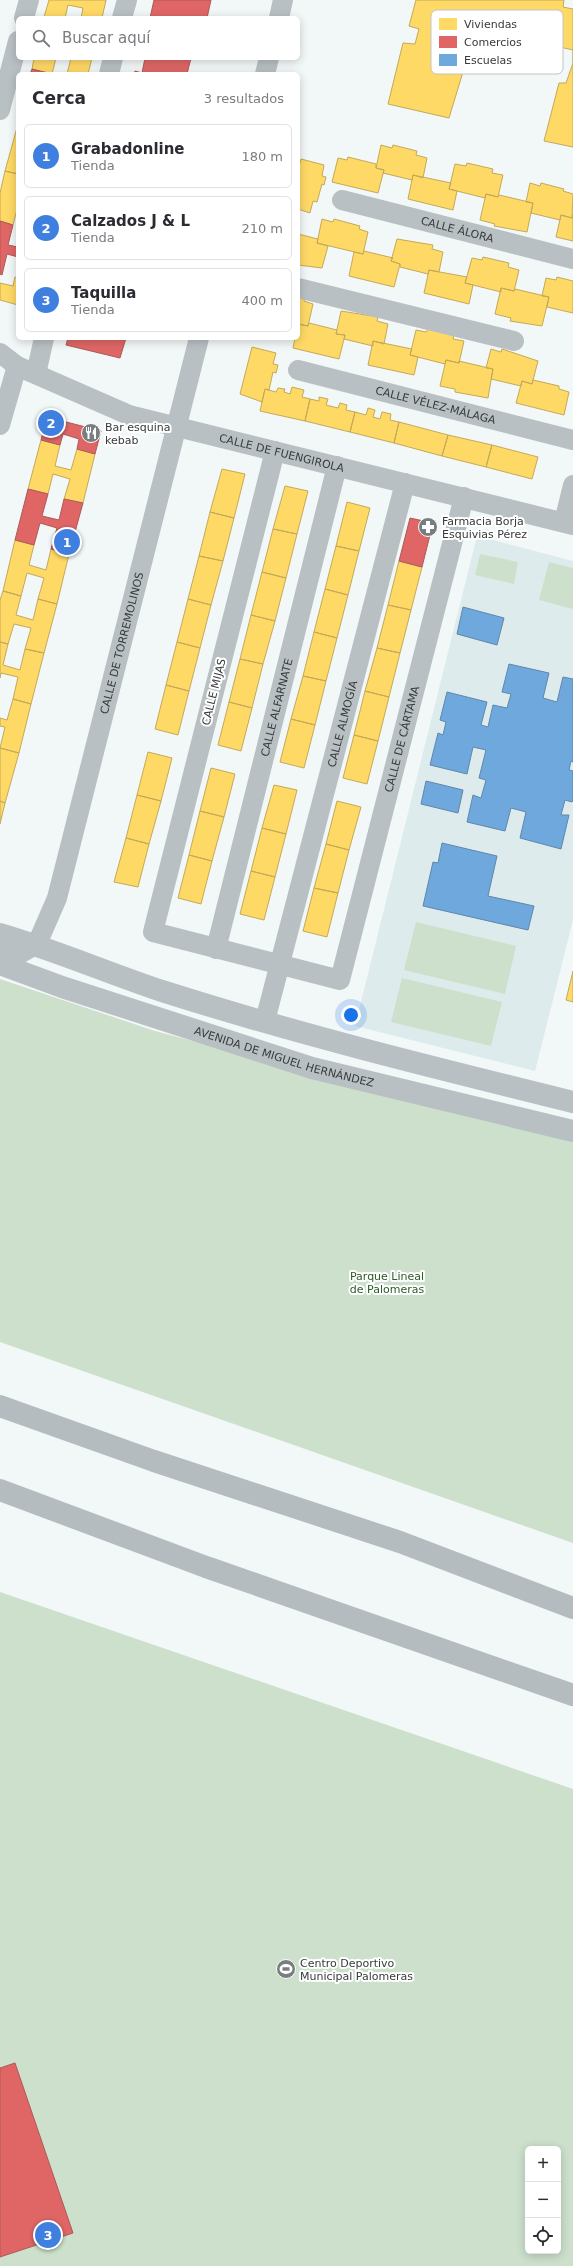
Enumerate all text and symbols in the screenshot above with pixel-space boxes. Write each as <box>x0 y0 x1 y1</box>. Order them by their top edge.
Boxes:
legend <box>431 10 563 74</box>
search box <box>16 16 300 60</box>
text: Viviendas <box>464 18 517 31</box>
icon: search <box>30 27 52 49</box>
text: Buscar aquí <box>62 29 150 47</box>
text: Comercios <box>464 36 522 49</box>
text: Escuelas <box>464 54 512 67</box>
text: Cerca <box>32 88 86 108</box>
text: 3 resultados <box>204 91 284 106</box>
text: Grabadonline <box>71 140 185 158</box>
text: 1 <box>41 149 51 164</box>
text: 180 m <box>241 149 283 164</box>
text: Tienda <box>71 158 115 173</box>
text: Calzados J & L <box>71 212 190 230</box>
street label: CALLE ÁLORA <box>420 214 496 245</box>
text: 2 <box>41 221 51 236</box>
text: 210 m <box>241 221 283 236</box>
text: Tienda <box>71 230 115 245</box>
text: Taquilla <box>71 284 136 302</box>
text: 3 <box>41 293 51 308</box>
text: 400 m <box>241 293 283 308</box>
text: Tienda <box>71 302 115 317</box>
street label: CALLE VÉLEZ-MÁLAGA <box>374 383 498 427</box>
pin: 2 <box>38 408 64 438</box>
place label: Bar esquina kebab <box>105 421 171 447</box>
restaurant icon: Bar esquina kebab <box>80 422 102 444</box>
street label: CALLE DE FUENGIROLA <box>218 431 346 475</box>
place label: Farmacia Borja Esquivias Pérez <box>442 515 527 541</box>
pharmacy icon: Farmacia Borja Esquivias Pérez <box>417 516 439 538</box>
pin: 1 <box>54 527 80 557</box>
street label: CALLE DE TORREMOLINOS <box>97 571 146 715</box>
street label: CALLE MIJAS <box>199 657 229 727</box>
street label: CALLE ALFARNATE <box>258 657 295 758</box>
street label: CALLE ALMOGÍA <box>325 679 360 769</box>
street label: CALLE DE CÁRTAMA <box>382 684 422 794</box>
your location <box>341 1005 361 1025</box>
street label: AVENIDA DE MIGUEL HERNÁNDEZ <box>193 1024 376 1089</box>
park label: Parque Lineal de Palomeras <box>350 1270 424 1296</box>
place label: Centro Deportivo Municipal Palomeras <box>300 1957 413 1983</box>
sports icon: Centro Deportivo Municipal Palomeras <box>275 1958 297 1980</box>
map controls <box>525 2146 561 2254</box>
button: + <box>525 2146 561 2182</box>
button: − <box>525 2182 561 2218</box>
button: locate <box>525 2218 561 2254</box>
pin: 3 <box>35 2220 61 2250</box>

